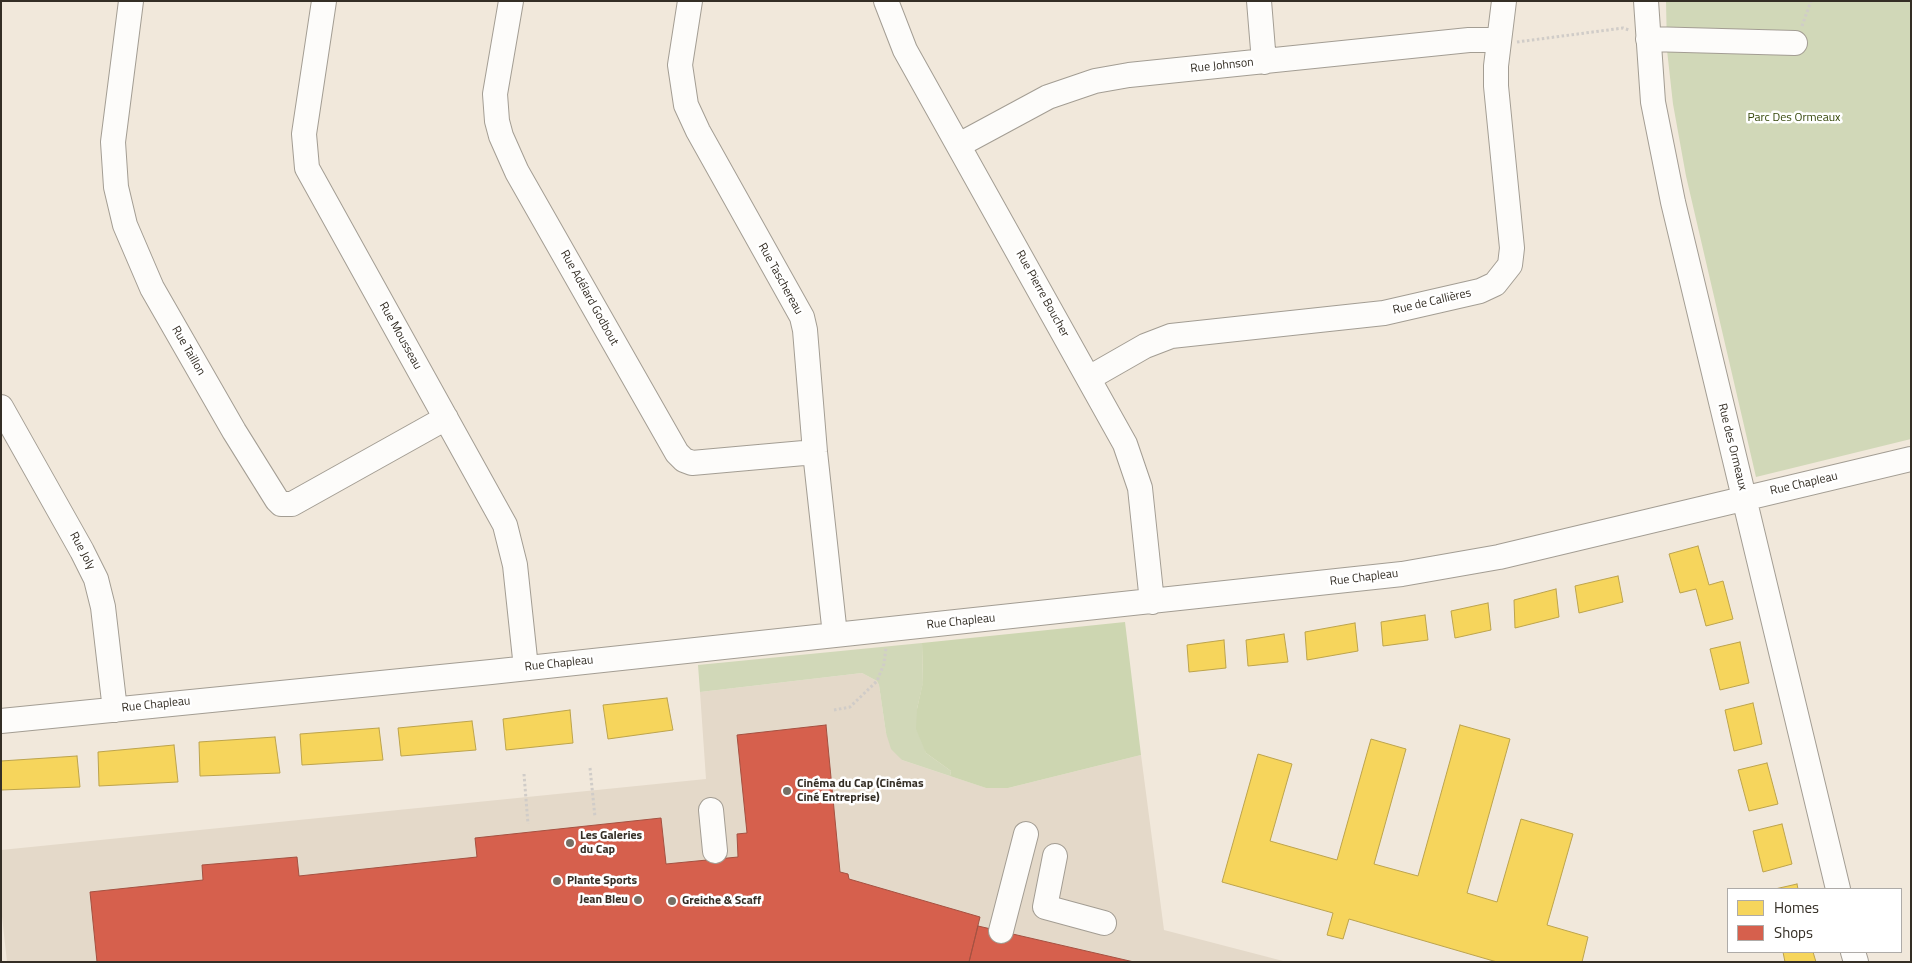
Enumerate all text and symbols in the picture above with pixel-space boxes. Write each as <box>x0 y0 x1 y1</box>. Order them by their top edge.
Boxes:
street label: Rue Johnson <box>1190 56 1254 76</box>
park label: Parc Des Ormeaux <box>1748 111 1840 125</box>
street label: Rue Taschereau <box>754 241 806 317</box>
street label: Rue Adélard Godbout <box>557 248 621 348</box>
street label: Rue Pierre Boucher <box>1012 248 1072 340</box>
street label: Rue de Callières <box>1391 286 1473 318</box>
street label: Rue Mousseau <box>376 300 424 372</box>
street label: Rue Taillon <box>168 324 208 378</box>
street label: Rue des Ormeaux <box>1714 402 1750 492</box>
street label: Rue Chapleau <box>1769 469 1839 499</box>
street label: Rue Joly <box>66 530 98 572</box>
street label: Rue Chapleau <box>1329 567 1399 589</box>
street label: Rue Chapleau <box>926 611 996 633</box>
street label: Rue Chapleau <box>524 653 594 675</box>
street label: Rue Chapleau <box>121 694 191 716</box>
place label: Cinéma du Cap (Cinémas Ciné Entreprise) <box>797 777 924 805</box>
marker: Cinéma du Cap (Cinémas Ciné Entreprise) <box>781 785 793 797</box>
place label: Les Galeries du Cap <box>580 829 642 857</box>
marker: Les Galeries du Cap <box>564 837 576 849</box>
place label: Plante Sports <box>567 874 637 888</box>
marker: Plante Sports <box>551 875 563 887</box>
legend <box>1727 888 1902 953</box>
place label: Jean Bleu <box>580 893 628 907</box>
marker: Jean Bleu <box>632 894 644 906</box>
place label: Greiche & Scaff <box>682 894 761 908</box>
marker: Greiche & Scaff <box>666 895 678 907</box>
text: Homes <box>1774 896 1819 919</box>
text: Shops <box>1774 921 1813 944</box>

